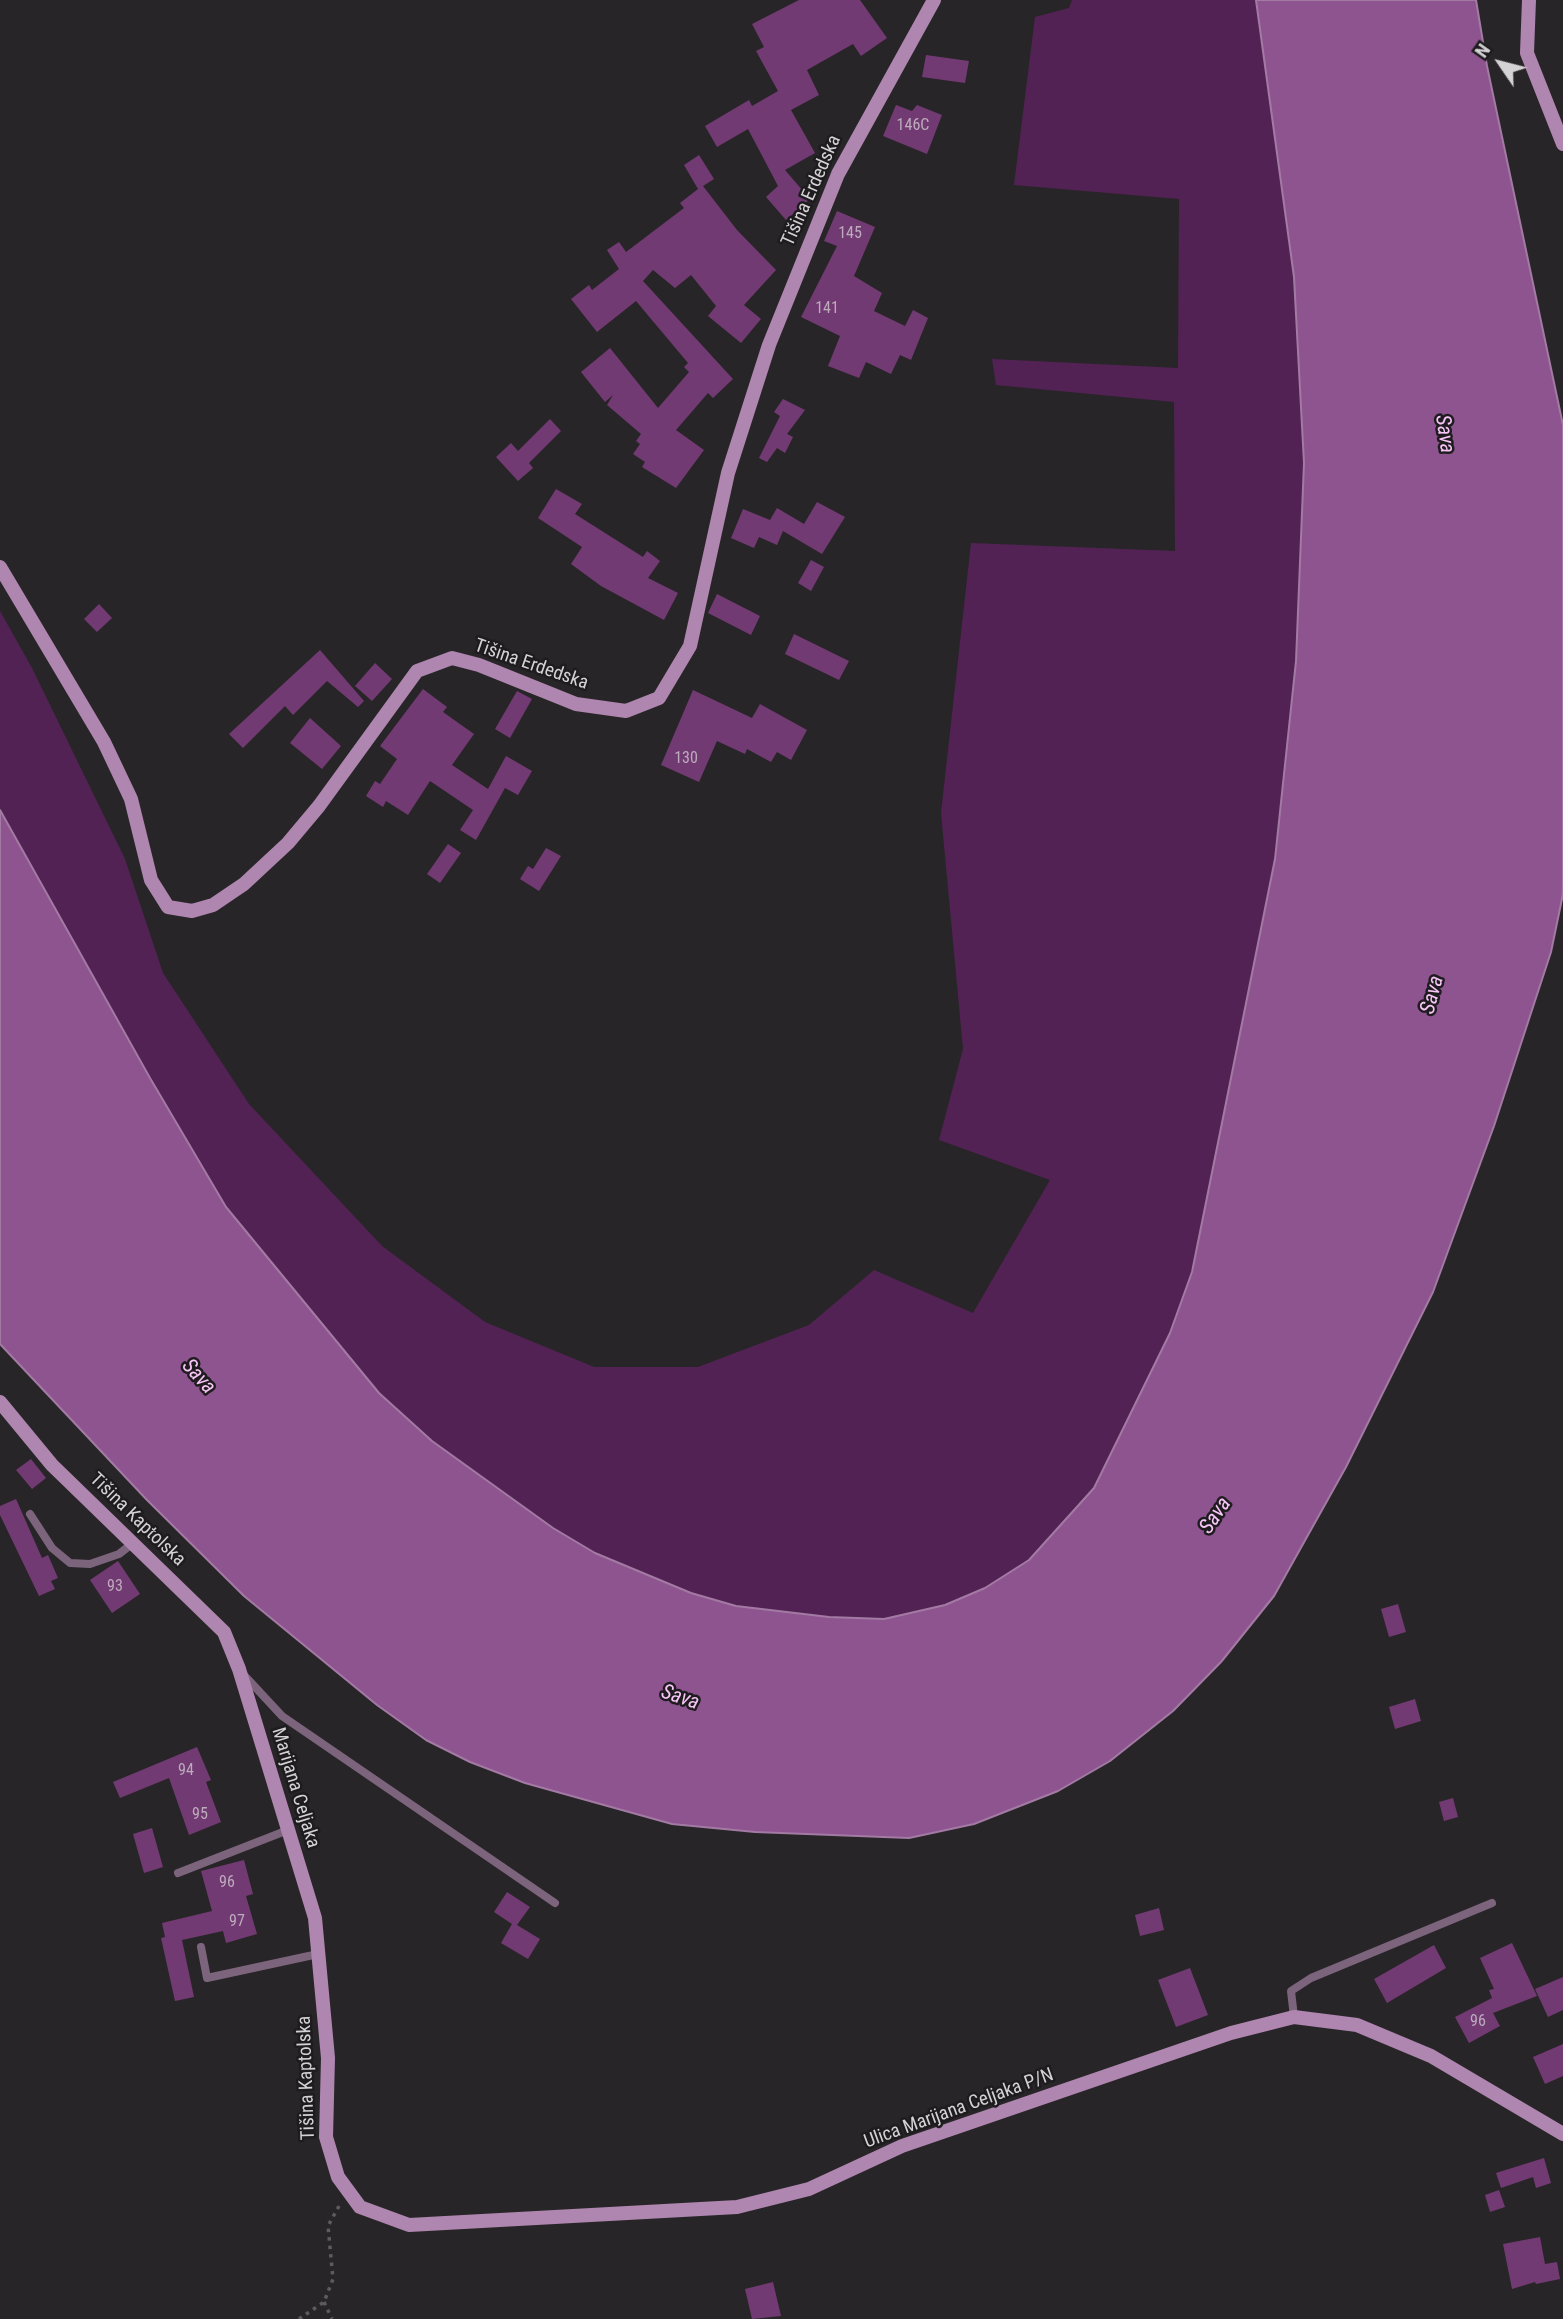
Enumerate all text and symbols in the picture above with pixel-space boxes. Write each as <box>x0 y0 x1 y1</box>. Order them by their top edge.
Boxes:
north arrow <box>1465 28 1535 98</box>
text: N <box>1470 39 1495 62</box>
house number: 146C <box>897 116 929 136</box>
street label: Tišina Erdedska <box>777 132 847 250</box>
house number: 145 <box>838 224 862 244</box>
house number: 141 <box>815 299 839 319</box>
water label: Sava <box>1429 413 1459 455</box>
street label: Tišina Erdedska <box>471 635 591 695</box>
house number: 130 <box>674 749 698 769</box>
water label: Sava <box>1416 973 1450 1017</box>
water label: Sava <box>176 1354 220 1400</box>
street label: Tišina Kaptolska <box>84 1469 190 1571</box>
water label: Sava <box>1195 1493 1237 1539</box>
house number: 93 <box>107 1577 123 1597</box>
water label: Sava <box>658 1680 702 1716</box>
street label: Marijana Celjaka <box>266 1725 324 1851</box>
house number: 94 <box>178 1761 194 1781</box>
house number: 95 <box>192 1805 208 1825</box>
house number: 96 <box>219 1873 235 1893</box>
house number: 97 <box>229 1912 245 1932</box>
house number: 96 <box>1470 2012 1486 2032</box>
street label: Tišina Kaptolska <box>293 2015 321 2141</box>
street label: Ulica Marijana Celjaka P/N <box>861 2064 1057 2154</box>

